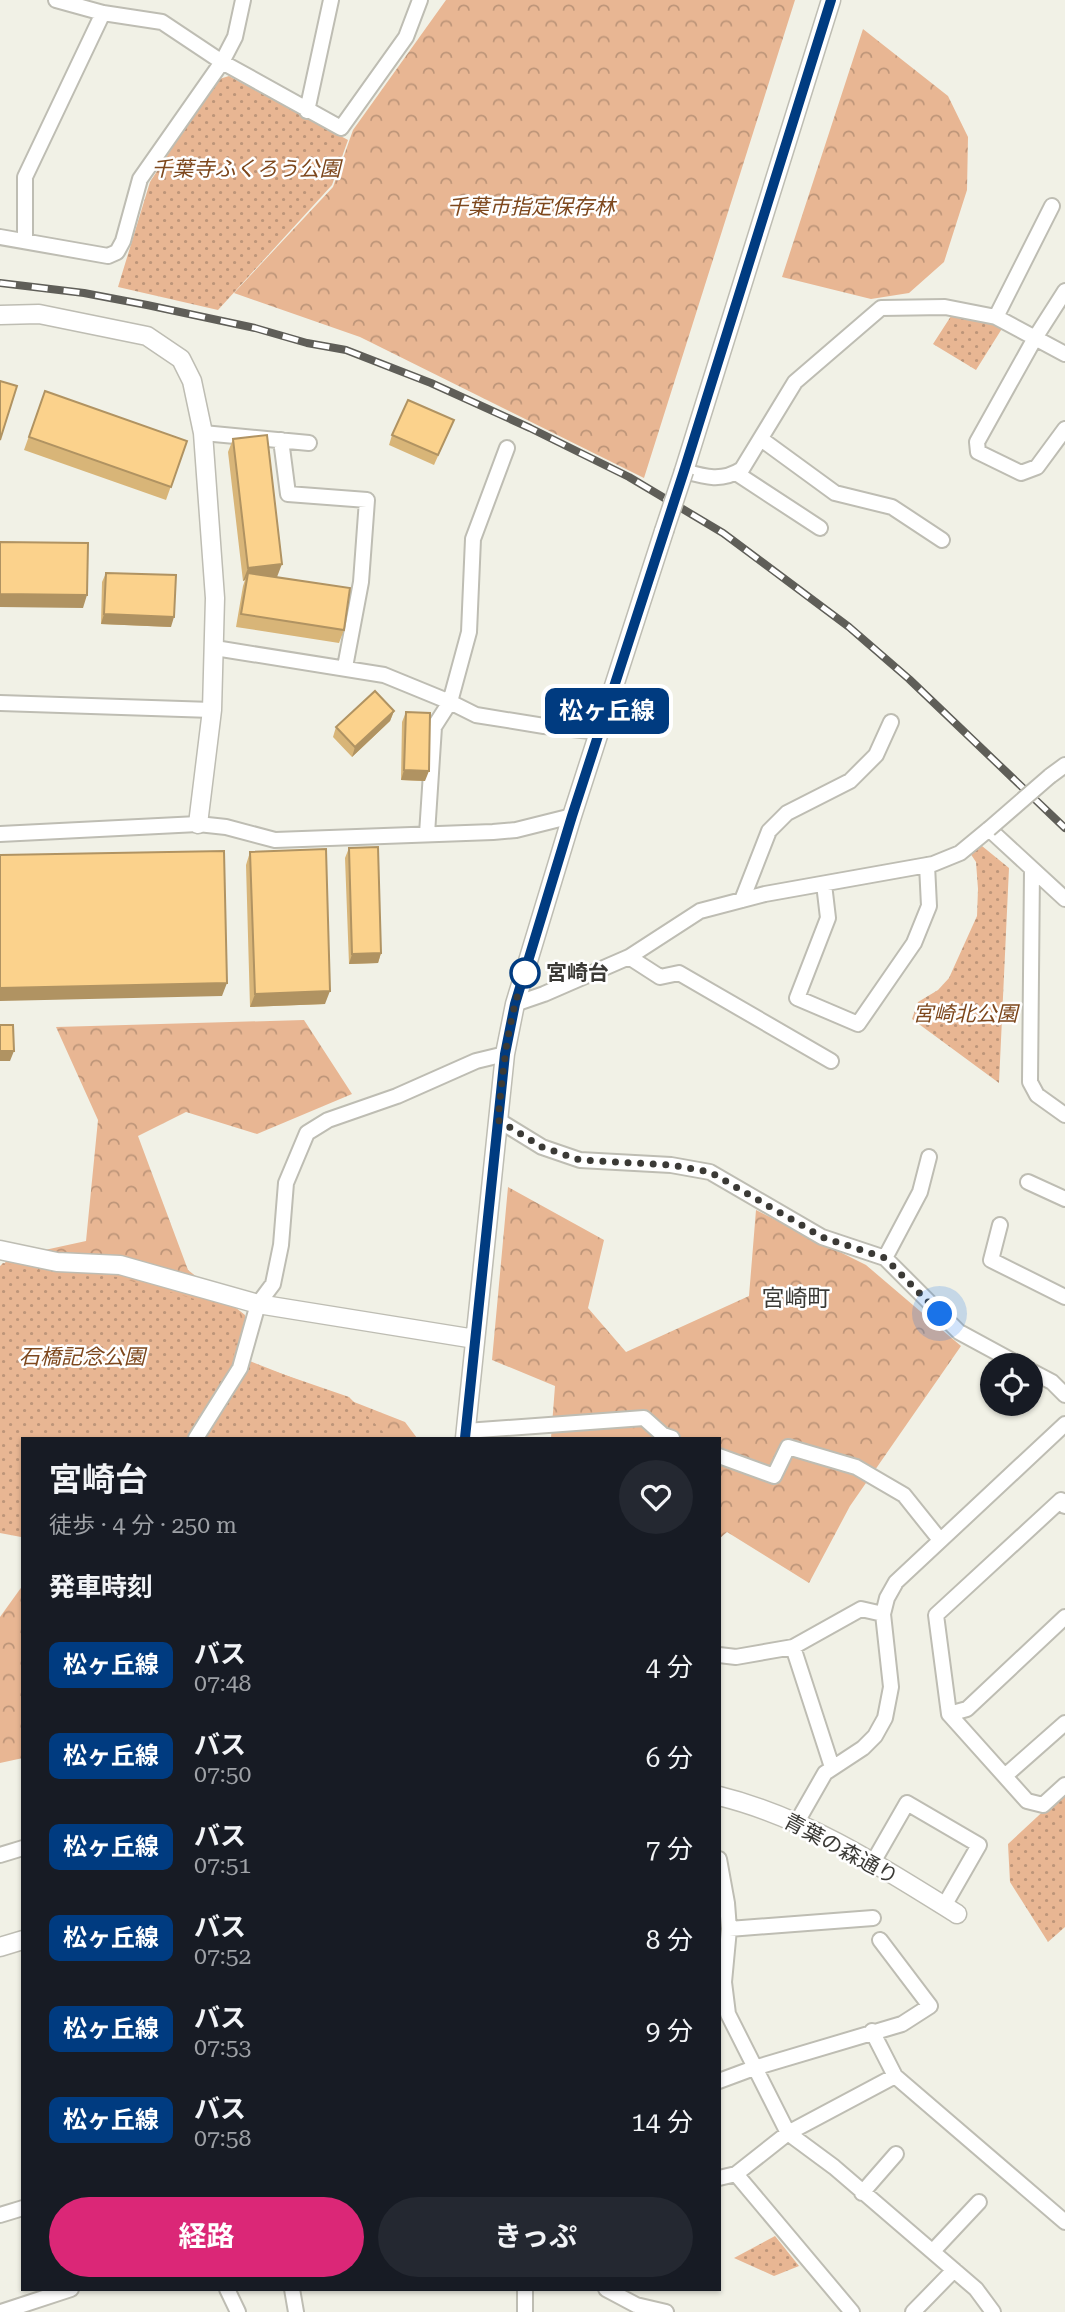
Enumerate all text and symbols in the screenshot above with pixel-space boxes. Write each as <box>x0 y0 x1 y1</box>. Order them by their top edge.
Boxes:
park label: 千葉寺ふくろう公園 <box>152 157 343 181</box>
park label: 千葉市指定保存林 <box>447 195 618 219</box>
line badge: 松ヶ丘線 <box>558 688 656 734</box>
text: 松ヶ丘線 <box>559 697 655 725</box>
marker: 宮崎台 <box>510 958 540 988</box>
place label: 宮崎台 <box>546 961 609 985</box>
park label: 宮崎北公園 <box>913 1002 1020 1026</box>
district label: 宮崎町 <box>762 1285 831 1312</box>
your location <box>922 1296 957 1331</box>
park label: 石橋記念公園 <box>19 1345 148 1369</box>
map controls <box>980 1353 1043 1416</box>
button: locate <box>980 1353 1043 1416</box>
text: 宮崎台 <box>49 1460 148 1499</box>
button: heart <box>619 1460 693 1534</box>
text: 徒歩 · 4 分 · 250 m <box>49 1512 237 1539</box>
text: 発車時刻 <box>49 1572 153 1602</box>
text: バス <box>194 1639 246 1669</box>
text: 松ヶ丘線 <box>63 1651 159 1679</box>
text: 4 分 <box>646 1652 693 1682</box>
text: 07:48 <box>194 1670 251 1697</box>
text: バス <box>194 1730 246 1760</box>
text: 松ヶ丘線 <box>63 1742 159 1770</box>
text: 6 分 <box>646 1743 693 1773</box>
text: 07:50 <box>194 1761 251 1788</box>
street label: 青葉の森通り <box>780 1809 902 1889</box>
text: バス <box>194 1821 246 1851</box>
text: 松ヶ丘線 <box>63 1833 159 1861</box>
text: 7 分 <box>646 1834 693 1864</box>
text: 07:51 <box>194 1852 251 1879</box>
text: バス <box>194 1912 246 1942</box>
text: 松ヶ丘線 <box>63 1924 159 1952</box>
text: 8 分 <box>646 1925 693 1955</box>
text: 07:52 <box>194 1943 251 1970</box>
text: バス <box>194 2003 246 2033</box>
text: 松ヶ丘線 <box>63 2015 159 2043</box>
text: 9 分 <box>646 2016 693 2046</box>
text: 07:53 <box>194 2034 251 2061</box>
text: バス <box>194 2094 246 2124</box>
text: 松ヶ丘線 <box>63 2106 159 2134</box>
text: 14 分 <box>631 2107 693 2137</box>
text: 07:58 <box>194 2125 251 2152</box>
button: 経路 <box>49 2197 364 2277</box>
button: きっぷ <box>378 2197 693 2277</box>

